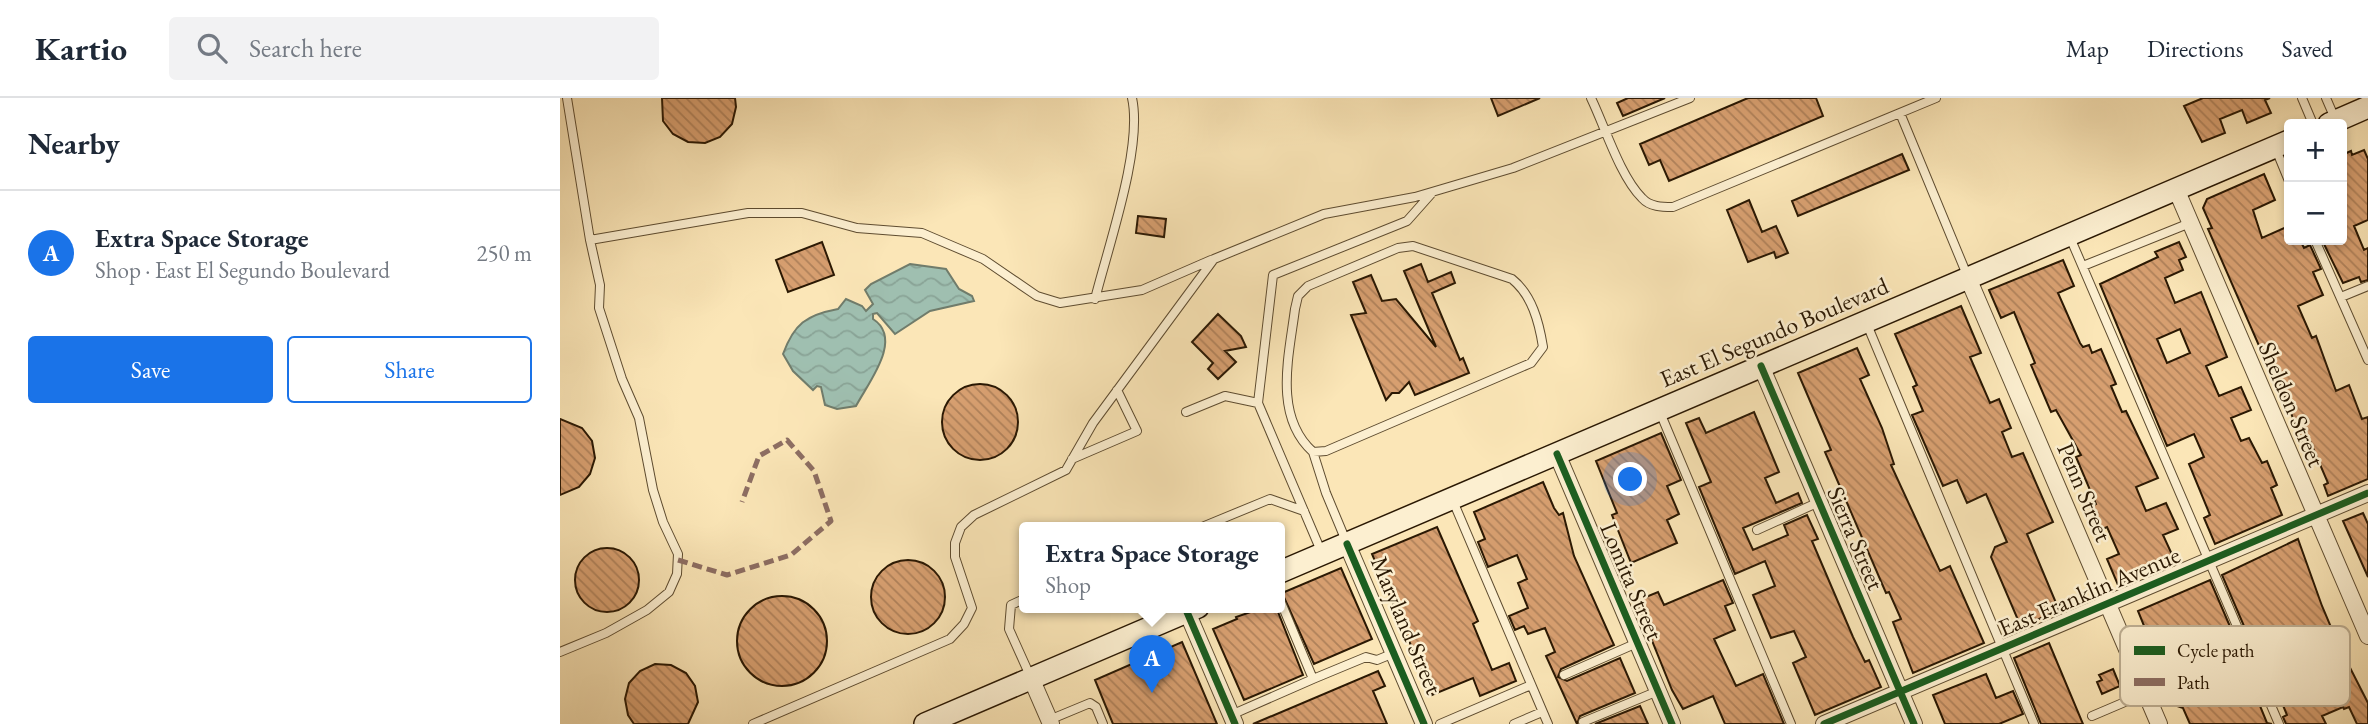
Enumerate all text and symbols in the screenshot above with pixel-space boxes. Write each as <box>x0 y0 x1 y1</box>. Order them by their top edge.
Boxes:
search box <box>169 17 659 80</box>
text: Kartio <box>35 27 127 70</box>
icon: search <box>193 29 231 67</box>
text: Search here <box>249 31 362 65</box>
text: Map <box>2066 33 2109 64</box>
text: Directions <box>2147 33 2244 64</box>
text: Saved <box>2282 33 2333 64</box>
map controls <box>2284 119 2347 245</box>
button: + <box>2284 119 2347 182</box>
text: Nearby <box>28 124 120 163</box>
button: − <box>2284 182 2347 245</box>
text: Extra Space Storage <box>95 221 309 255</box>
text: A <box>43 238 59 268</box>
text: 250 m <box>476 238 532 268</box>
text: Shop · East El Segundo Boulevard <box>95 255 390 285</box>
street label: East El Segundo Boulevard <box>1655 269 1894 394</box>
button: Save <box>28 336 273 403</box>
button: Share <box>287 336 532 403</box>
street label: Sheldon Street <box>2252 337 2332 472</box>
street label: Penn Street <box>2050 438 2120 546</box>
your location <box>1613 462 1647 496</box>
street label: Sierra Street <box>1820 482 1892 595</box>
street label: Lomita Street <box>1593 517 1671 645</box>
popup <box>1019 522 1285 613</box>
text: Extra Space Storage <box>1045 536 1259 570</box>
street label: East Franklin Avenue <box>1993 539 2185 643</box>
street label: Maryland Street <box>1364 551 1450 699</box>
text: Shop <box>1045 570 1091 600</box>
legend <box>2120 626 2350 706</box>
pin: A <box>1129 635 1175 693</box>
text: Cycle path <box>2177 638 2255 663</box>
text: Path <box>2177 670 2210 695</box>

